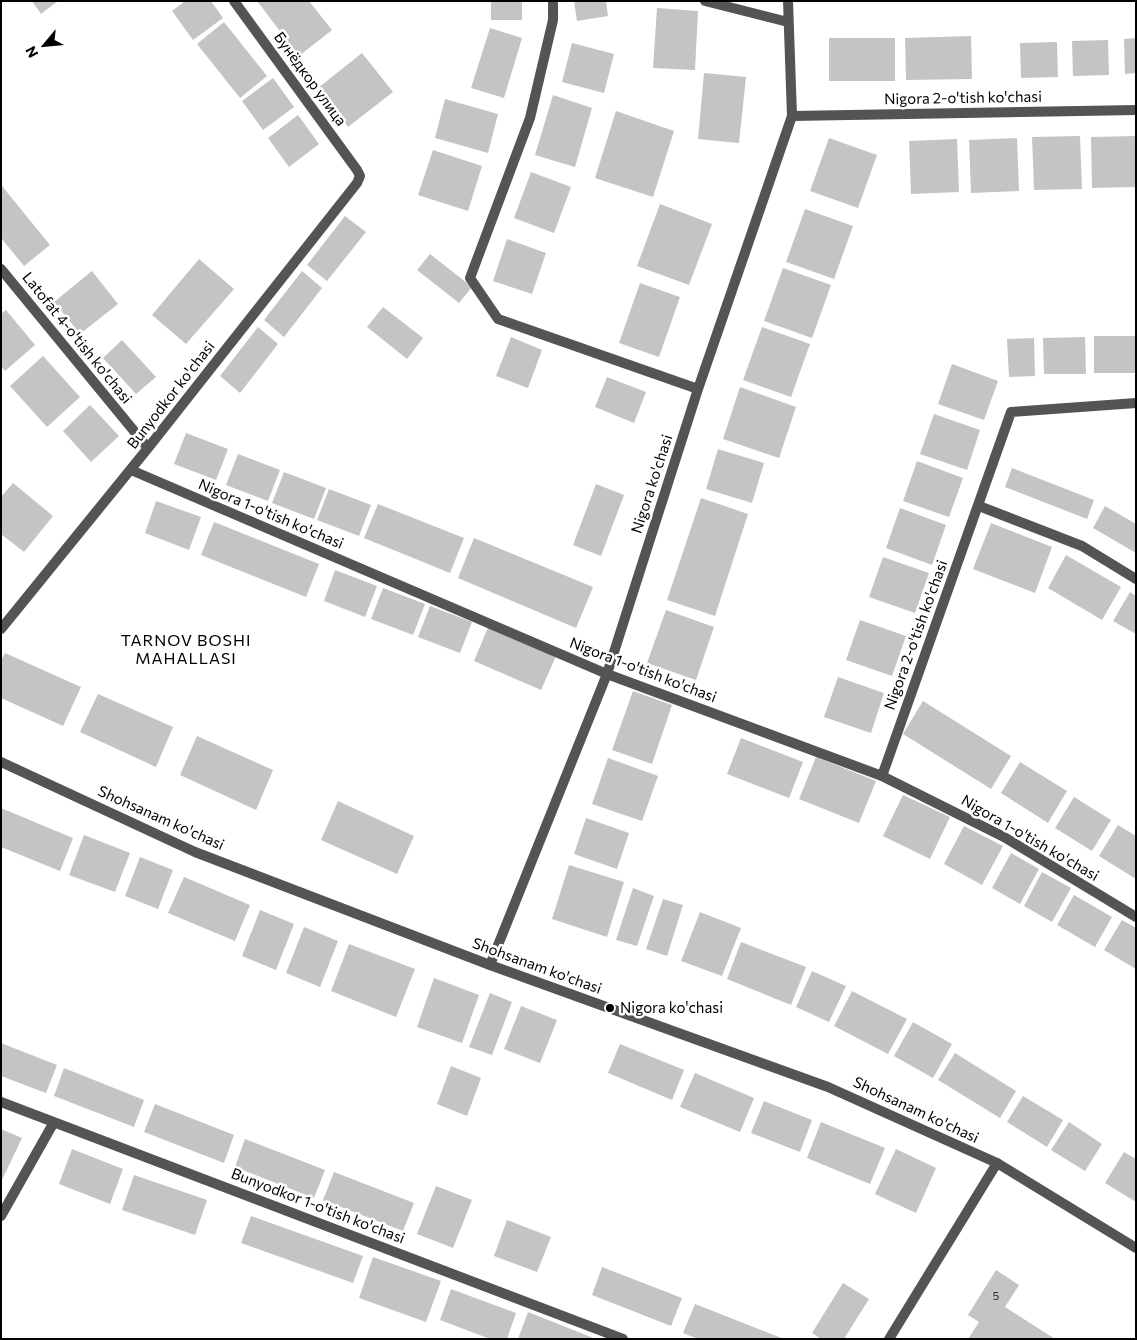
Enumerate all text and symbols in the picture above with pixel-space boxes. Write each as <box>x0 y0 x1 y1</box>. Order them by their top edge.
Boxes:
north arrow <box>20 20 70 70</box>
street label: Бунёдкор улица <box>270 29 350 129</box>
text: N <box>21 44 41 61</box>
street label: Nigora 2-o'tish ko'chasi <box>884 88 1042 108</box>
street label: Latofat 4-o'tish ko'chasi <box>18 269 136 407</box>
street label: Bunyodkor ko'chasi <box>123 338 219 452</box>
street label: Nigora ko'chasi <box>628 432 676 536</box>
street label: Nigora 1-o'tish ko'chasi <box>196 475 346 553</box>
street label: Nigora 2-o'tish ko'chasi <box>881 558 951 712</box>
district label: TARNOV BOSHI MAHALLASI <box>119 631 253 669</box>
street label: Nigora 1-o'tish ko'chasi <box>567 634 719 706</box>
street label: Shohsanam ko'chasi <box>95 782 227 854</box>
street label: Nigora 1-o'tish ko'chasi <box>958 791 1102 885</box>
street label: Shohsanam ko'chasi <box>470 934 604 998</box>
place label: Nigora ko'chasi <box>620 999 723 1017</box>
marker: Nigora ko'chasi <box>604 1002 616 1014</box>
street label: Shohsanam ko'chasi <box>850 1073 982 1147</box>
street label: Bunyodkor 1-o'tish ko'chasi <box>229 1165 407 1247</box>
house number: 5 <box>993 1289 999 1303</box>

